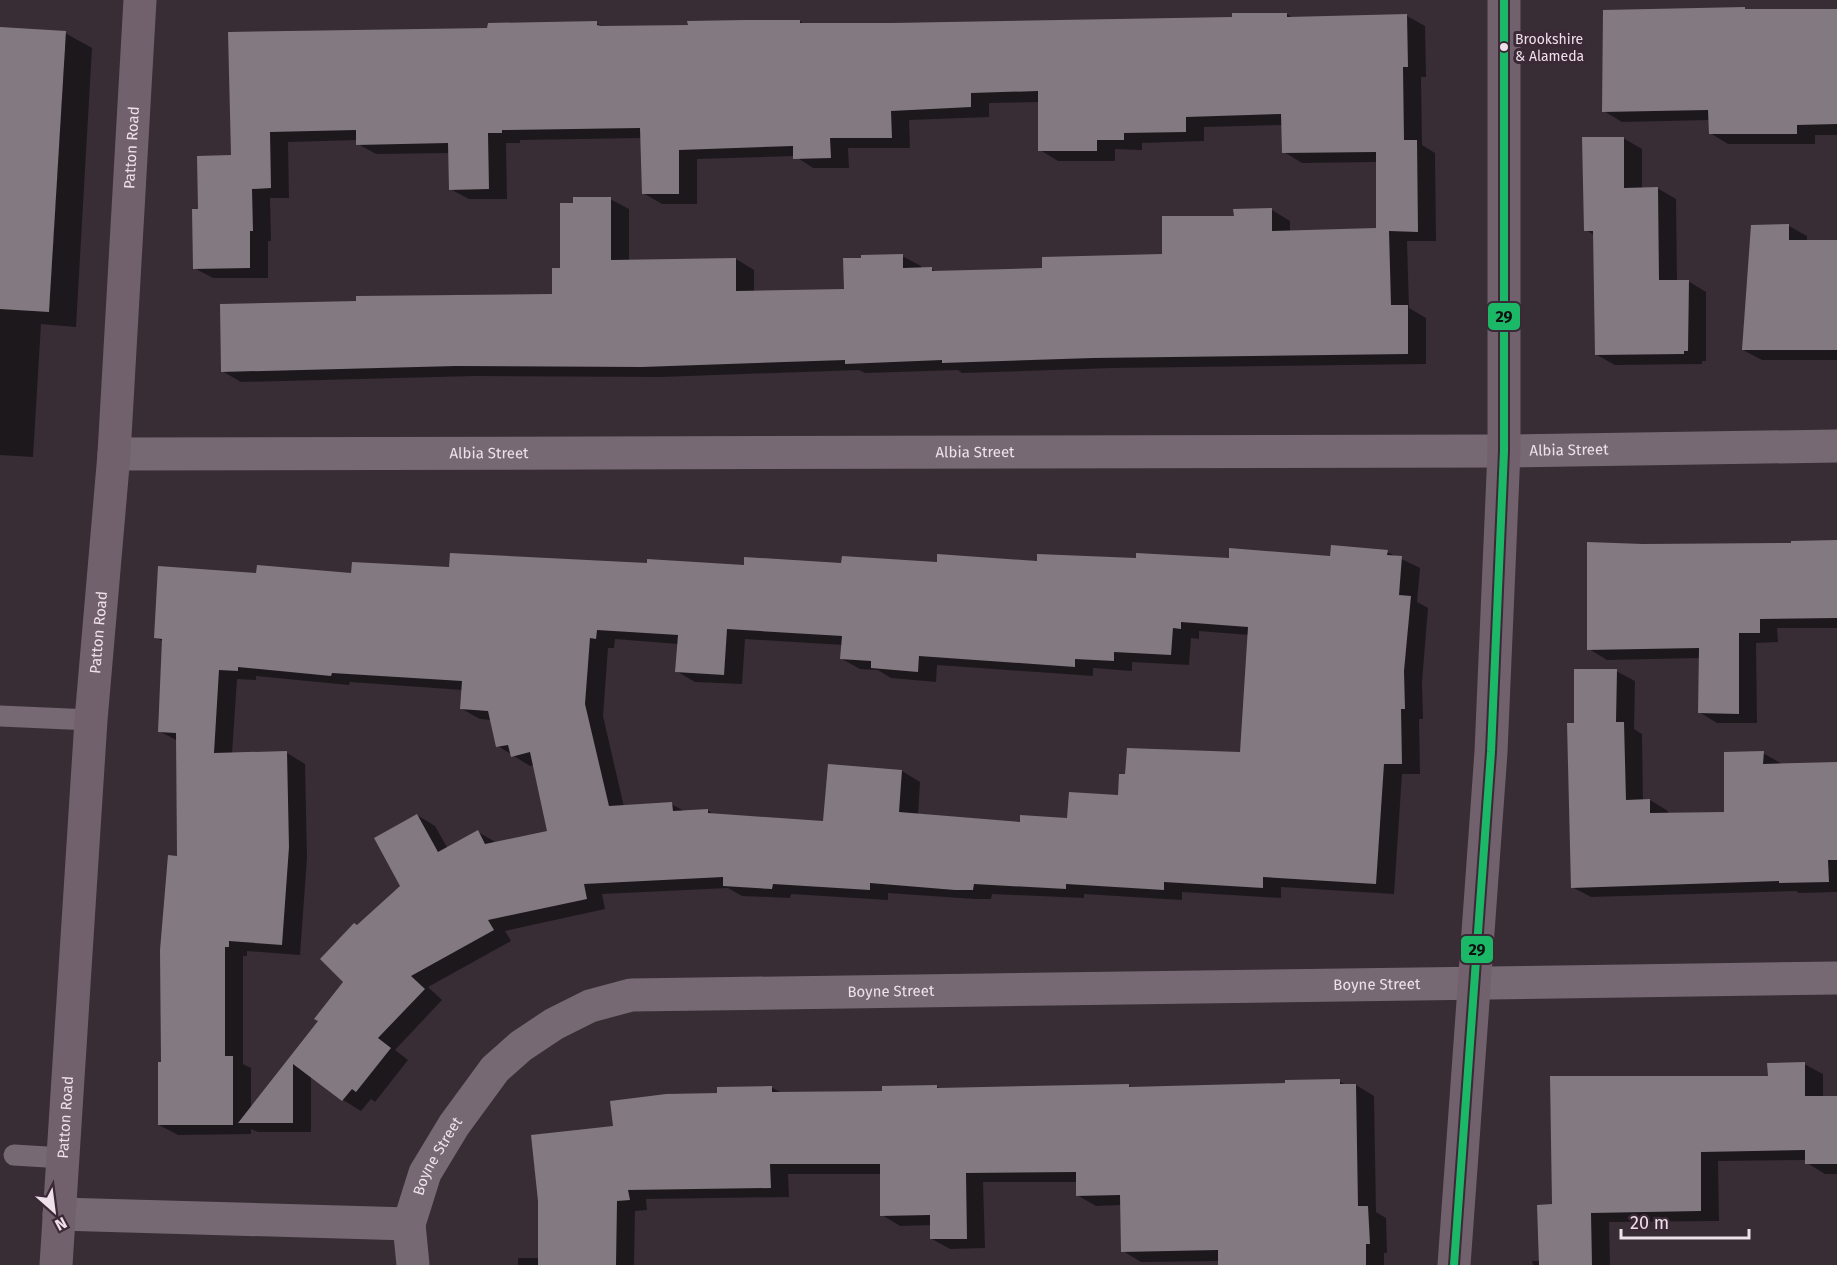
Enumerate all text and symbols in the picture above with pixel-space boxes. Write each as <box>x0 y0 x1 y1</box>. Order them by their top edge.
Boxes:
place label: Brookshire & Alameda <box>1515 31 1584 65</box>
marker: Brookshire & Alameda <box>1498 41 1510 53</box>
street label: Patton Road <box>120 106 143 190</box>
line badge: 29 <box>1487 302 1521 331</box>
text: 29 <box>1495 307 1513 326</box>
street label: Albia Street <box>1529 440 1609 460</box>
street label: Albia Street <box>935 443 1015 461</box>
street label: Albia Street <box>449 444 529 462</box>
street label: Patton Road <box>86 590 111 675</box>
line badge: 29 <box>1460 935 1494 964</box>
text: 29 <box>1468 940 1486 959</box>
street label: Boyne Street <box>1333 975 1421 994</box>
street label: Boyne Street <box>847 982 935 1001</box>
street label: Patton Road <box>54 1075 77 1159</box>
street label: Boyne Street <box>410 1113 466 1198</box>
north arrow <box>24 1181 84 1241</box>
scale bar <box>1621 1202 1748 1240</box>
text: 20 m <box>1630 1212 1669 1234</box>
text: N <box>52 1213 70 1235</box>

